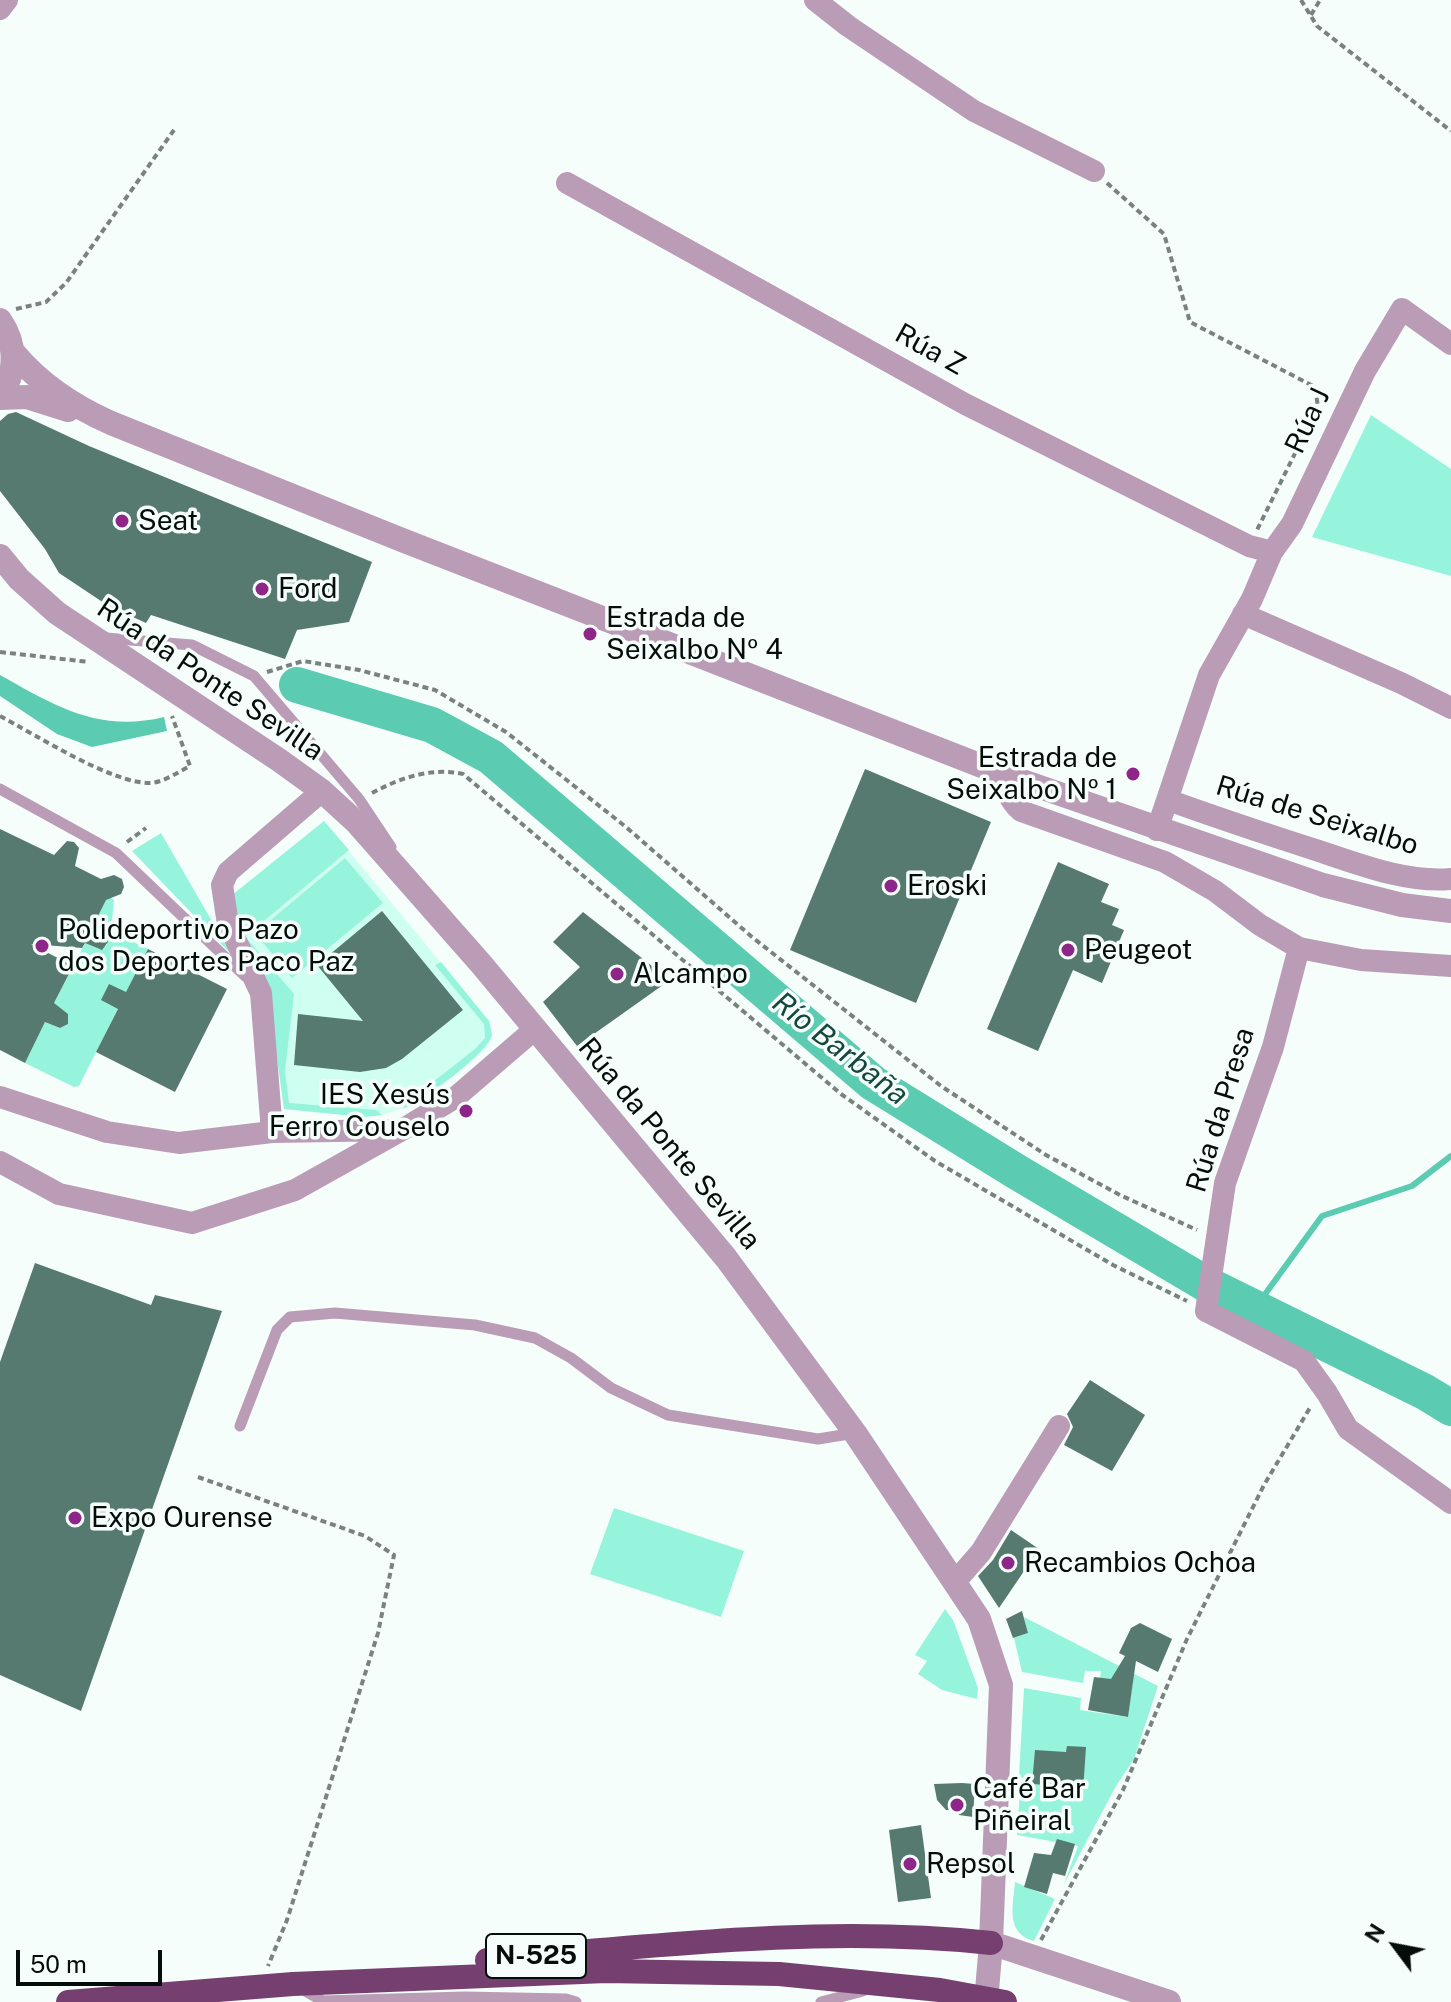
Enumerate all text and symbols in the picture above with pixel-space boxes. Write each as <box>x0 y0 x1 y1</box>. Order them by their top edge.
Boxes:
street label: Rúa Z <box>889 317 971 383</box>
street label: Rúa J <box>1278 383 1338 459</box>
place label: Seat <box>138 504 198 538</box>
marker: Seat <box>113 512 131 530</box>
place label: Ford <box>278 572 337 606</box>
marker: Ford <box>253 580 271 598</box>
street label: Rúa da Ponte Sevilla <box>90 592 330 768</box>
place label: Estrada de Seixalbo Nº 4 <box>606 601 783 667</box>
marker: Estrada de Seixalbo Nº 4 <box>581 625 599 643</box>
place label: Estrada de Seixalbo Nº 1 <box>946 741 1117 807</box>
marker: Estrada de Seixalbo Nº 1 <box>1124 765 1142 783</box>
street label: Rúa de Seixalbo <box>1212 769 1422 863</box>
place label: Eroski <box>907 869 987 903</box>
marker: Eroski <box>882 877 900 895</box>
place label: Polideportivo Pazo dos Deportes Paco Paz <box>58 913 354 979</box>
place label: Peugeot <box>1084 933 1193 967</box>
marker: Polideportivo Pazo dos Deportes Paco Paz <box>33 937 51 955</box>
marker: Peugeot <box>1059 941 1077 959</box>
place label: Alcampo <box>633 957 748 991</box>
marker: Alcampo <box>608 965 626 983</box>
water label: Río Barbaña <box>765 985 915 1113</box>
street label: Rúa da Presa <box>1180 1024 1262 1196</box>
street label: Rúa da Ponte Sevilla <box>571 1031 767 1257</box>
place label: IES Xesús Ferro Couselo <box>269 1078 450 1144</box>
marker: IES Xesús Ferro Couselo <box>457 1102 475 1120</box>
place label: Expo Ourense <box>91 1501 273 1535</box>
marker: Expo Ourense <box>66 1509 84 1527</box>
place label: Recambios Ochoa <box>1024 1546 1256 1580</box>
marker: Recambios Ochoa <box>999 1554 1017 1572</box>
place label: Café Bar Piñeiral <box>973 1772 1086 1838</box>
marker: Café Bar Piñeiral <box>948 1796 966 1814</box>
place label: Repsol <box>926 1847 1015 1881</box>
marker: Repsol <box>901 1855 919 1873</box>
north arrow <box>1355 1906 1435 1986</box>
text: N <box>1359 1919 1390 1947</box>
scale bar <box>20 1934 166 1984</box>
road number: N-525 <box>486 1934 586 1978</box>
text: 50 m <box>30 1950 87 1978</box>

